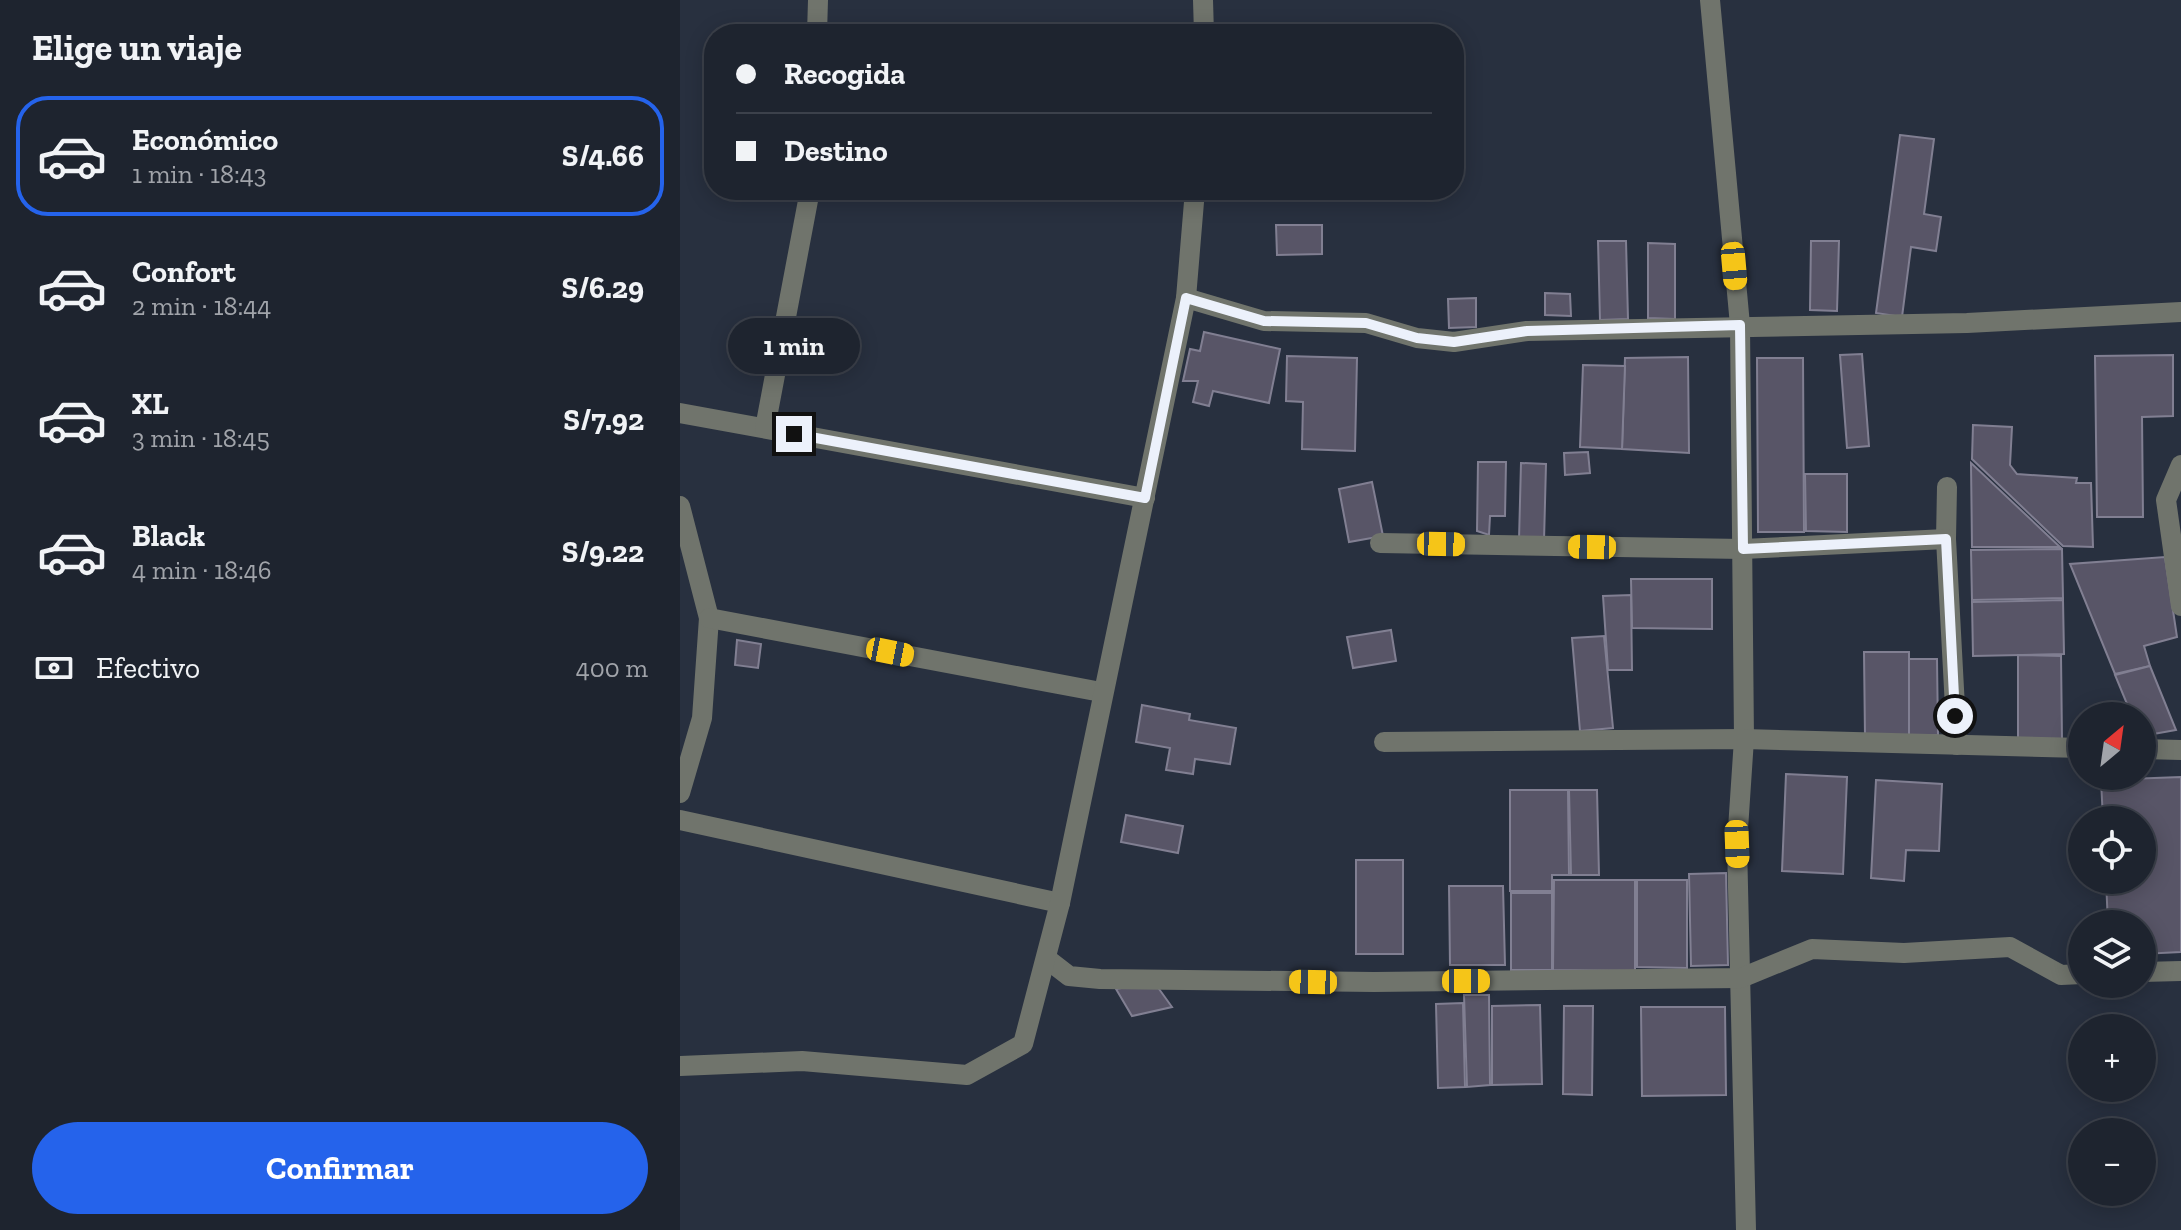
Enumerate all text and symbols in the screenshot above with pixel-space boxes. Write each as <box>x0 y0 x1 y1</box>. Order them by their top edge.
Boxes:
text: Elige un viaje <box>32 26 242 69</box>
text: Recogida <box>784 56 906 92</box>
icon: car <box>36 120 108 192</box>
text: Económico <box>132 122 278 158</box>
text: Destino <box>784 133 888 169</box>
text: S/4.66 <box>562 138 644 174</box>
text: 1 min · 18:43 <box>132 158 267 190</box>
car <box>1720 241 1748 291</box>
icon: car <box>36 252 108 324</box>
text: Confort <box>132 254 236 290</box>
text: S/6.29 <box>561 270 644 306</box>
text: 2 min · 18:44 <box>132 290 271 322</box>
callout: 1 min <box>728 318 860 374</box>
text: 1 min <box>763 330 825 362</box>
icon: car <box>36 384 108 456</box>
text: XL <box>132 386 169 422</box>
text: S/7.92 <box>563 402 644 438</box>
route end <box>776 416 812 452</box>
text: 3 min · 18:45 <box>132 422 270 454</box>
icon: car <box>36 516 108 588</box>
text: Black <box>132 518 205 554</box>
car <box>1417 532 1465 556</box>
text: S/9.22 <box>562 534 644 570</box>
car <box>1568 535 1616 559</box>
text: 4 min · 18:46 <box>132 554 272 586</box>
car <box>864 636 916 668</box>
icon: cash <box>32 646 76 690</box>
text: Efectivo <box>96 650 200 686</box>
text: 400 m <box>576 652 648 684</box>
route start <box>1937 698 1973 734</box>
north arrow <box>2068 702 2156 790</box>
map controls <box>2068 702 2156 1206</box>
button: locate <box>2068 806 2156 894</box>
car <box>1724 820 1750 868</box>
button: layers <box>2068 910 2156 998</box>
car <box>1442 969 1490 993</box>
car <box>1289 970 1337 994</box>
button: + <box>2068 1014 2156 1102</box>
button: − <box>2068 1118 2156 1206</box>
button: Confirmar <box>32 1122 648 1214</box>

